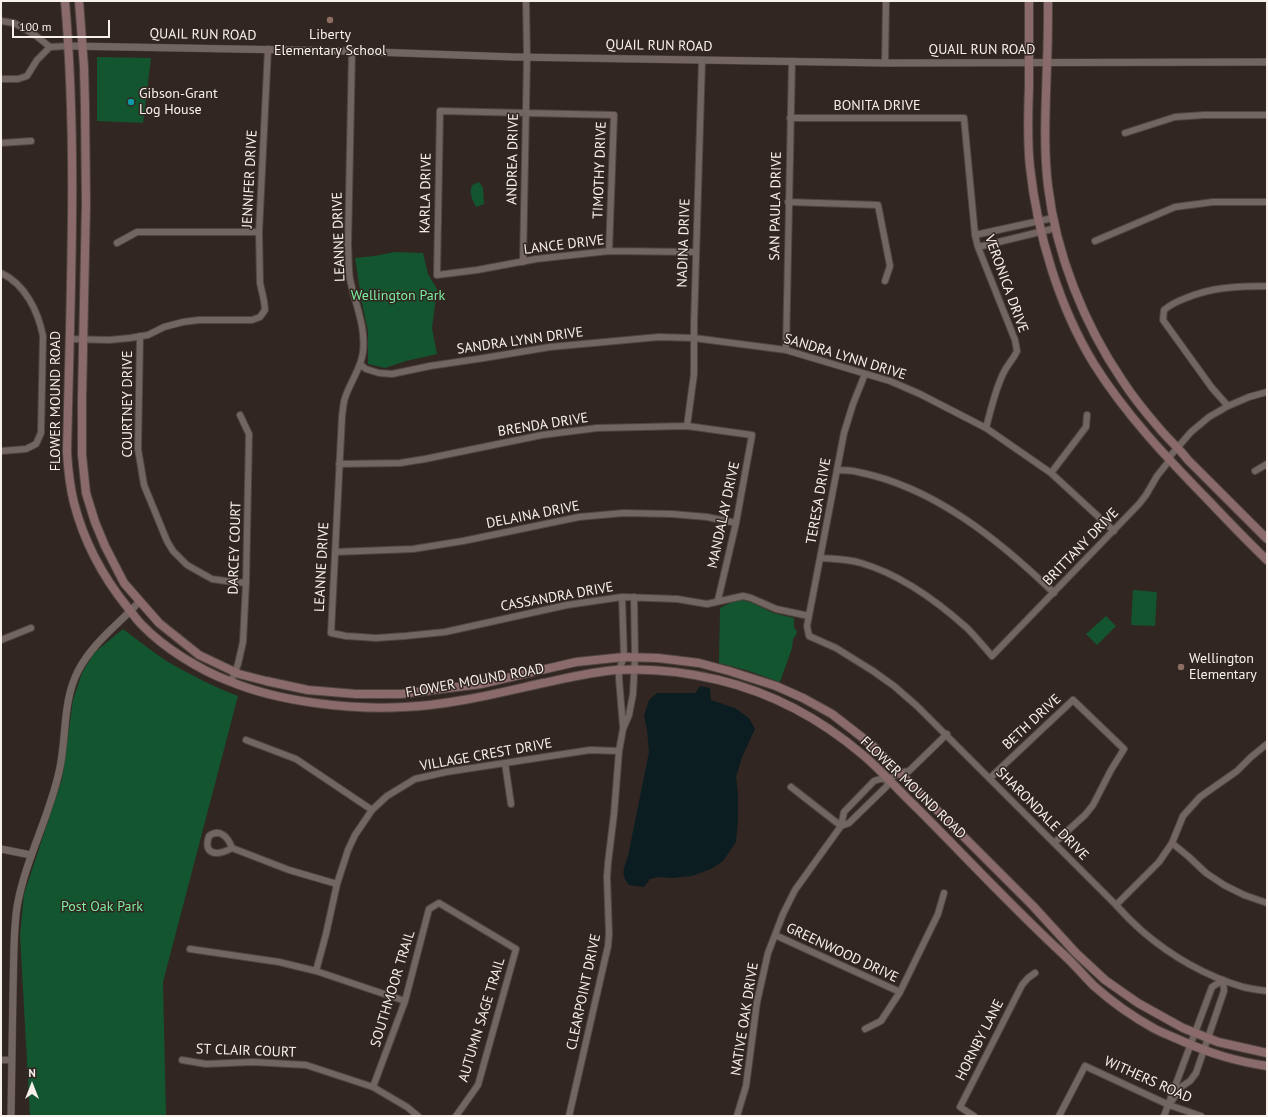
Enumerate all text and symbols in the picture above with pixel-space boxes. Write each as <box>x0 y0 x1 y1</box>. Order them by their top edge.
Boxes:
scale bar <box>14 12 112 38</box>
marker: Liberty Elementary School <box>325 15 335 25</box>
text: 100 m <box>19 19 52 34</box>
street label: QUAIL RUN ROAD <box>149 26 257 44</box>
place label: Liberty Elementary School <box>274 27 386 60</box>
street label: QUAIL RUN ROAD <box>605 37 713 55</box>
street label: QUAIL RUN ROAD <box>929 42 1035 58</box>
place label: Gibson-Grant Log House <box>139 86 218 118</box>
marker: Gibson-Grant Log House <box>126 97 136 107</box>
street label: BONITA DRIVE <box>833 98 921 114</box>
street label: ANDREA DRIVE <box>504 113 522 205</box>
street label: TIMOTHY DRIVE <box>590 121 610 219</box>
street label: JENNIFER DRIVE <box>239 129 261 229</box>
street label: SAN PAULA DRIVE <box>767 151 785 261</box>
street label: KARLA DRIVE <box>417 152 435 234</box>
street label: LEANNE DRIVE <box>329 192 349 282</box>
street label: NADINA DRIVE <box>674 198 694 288</box>
street label: LANCE DRIVE <box>523 232 605 258</box>
street label: VERONICA DRIVE <box>981 233 1031 335</box>
park label: Wellington Park <box>351 288 445 304</box>
street label: SANDRA LYNN DRIVE <box>456 324 584 358</box>
street label: SANDRA LYNN DRIVE <box>782 330 908 384</box>
street label: FLOWER MOUND ROAD <box>48 331 64 471</box>
street label: COURTNEY DRIVE <box>120 350 136 458</box>
street label: BRENDA DRIVE <box>497 410 589 440</box>
street label: TERESA DRIVE <box>803 456 835 546</box>
street label: MANDALAY DRIVE <box>704 460 744 570</box>
street label: DELAINA DRIVE <box>485 498 581 532</box>
street label: DARCEY COURT <box>225 501 245 595</box>
street label: BRITTANY DRIVE <box>1040 505 1122 589</box>
street label: LEANNE DRIVE <box>311 522 333 612</box>
street label: CASSANDRA DRIVE <box>499 579 615 615</box>
place label: Wellington Elementary <box>1189 651 1257 684</box>
street label: FLOWER MOUND ROAD <box>404 661 546 701</box>
marker: Wellington Elementary <box>1176 662 1186 672</box>
street label: BETH DRIVE <box>999 691 1065 753</box>
street label: FLOWER MOUND ROAD <box>857 733 969 843</box>
street label: VILLAGE CREST DRIVE <box>419 735 553 775</box>
street label: SHARONDALE DRIVE <box>992 764 1092 864</box>
park label: Post Oak Park <box>61 899 143 915</box>
street label: GREENWOOD DRIVE <box>783 920 901 986</box>
street label: SOUTHMOOR TRAIL <box>367 929 419 1049</box>
street label: CLEARPOINT DRIVE <box>563 932 605 1052</box>
street label: AUTUMN SAGE TRAIL <box>455 956 509 1084</box>
street label: NATIVE OAK DRIVE <box>728 961 762 1077</box>
street label: HORNBY LANE <box>952 997 1008 1083</box>
street label: ST CLAIR COURT <box>196 1041 296 1061</box>
street label: WITHERS ROAD <box>1102 1053 1194 1107</box>
north arrow <box>12 1065 52 1105</box>
text: N <box>28 1066 36 1080</box>

